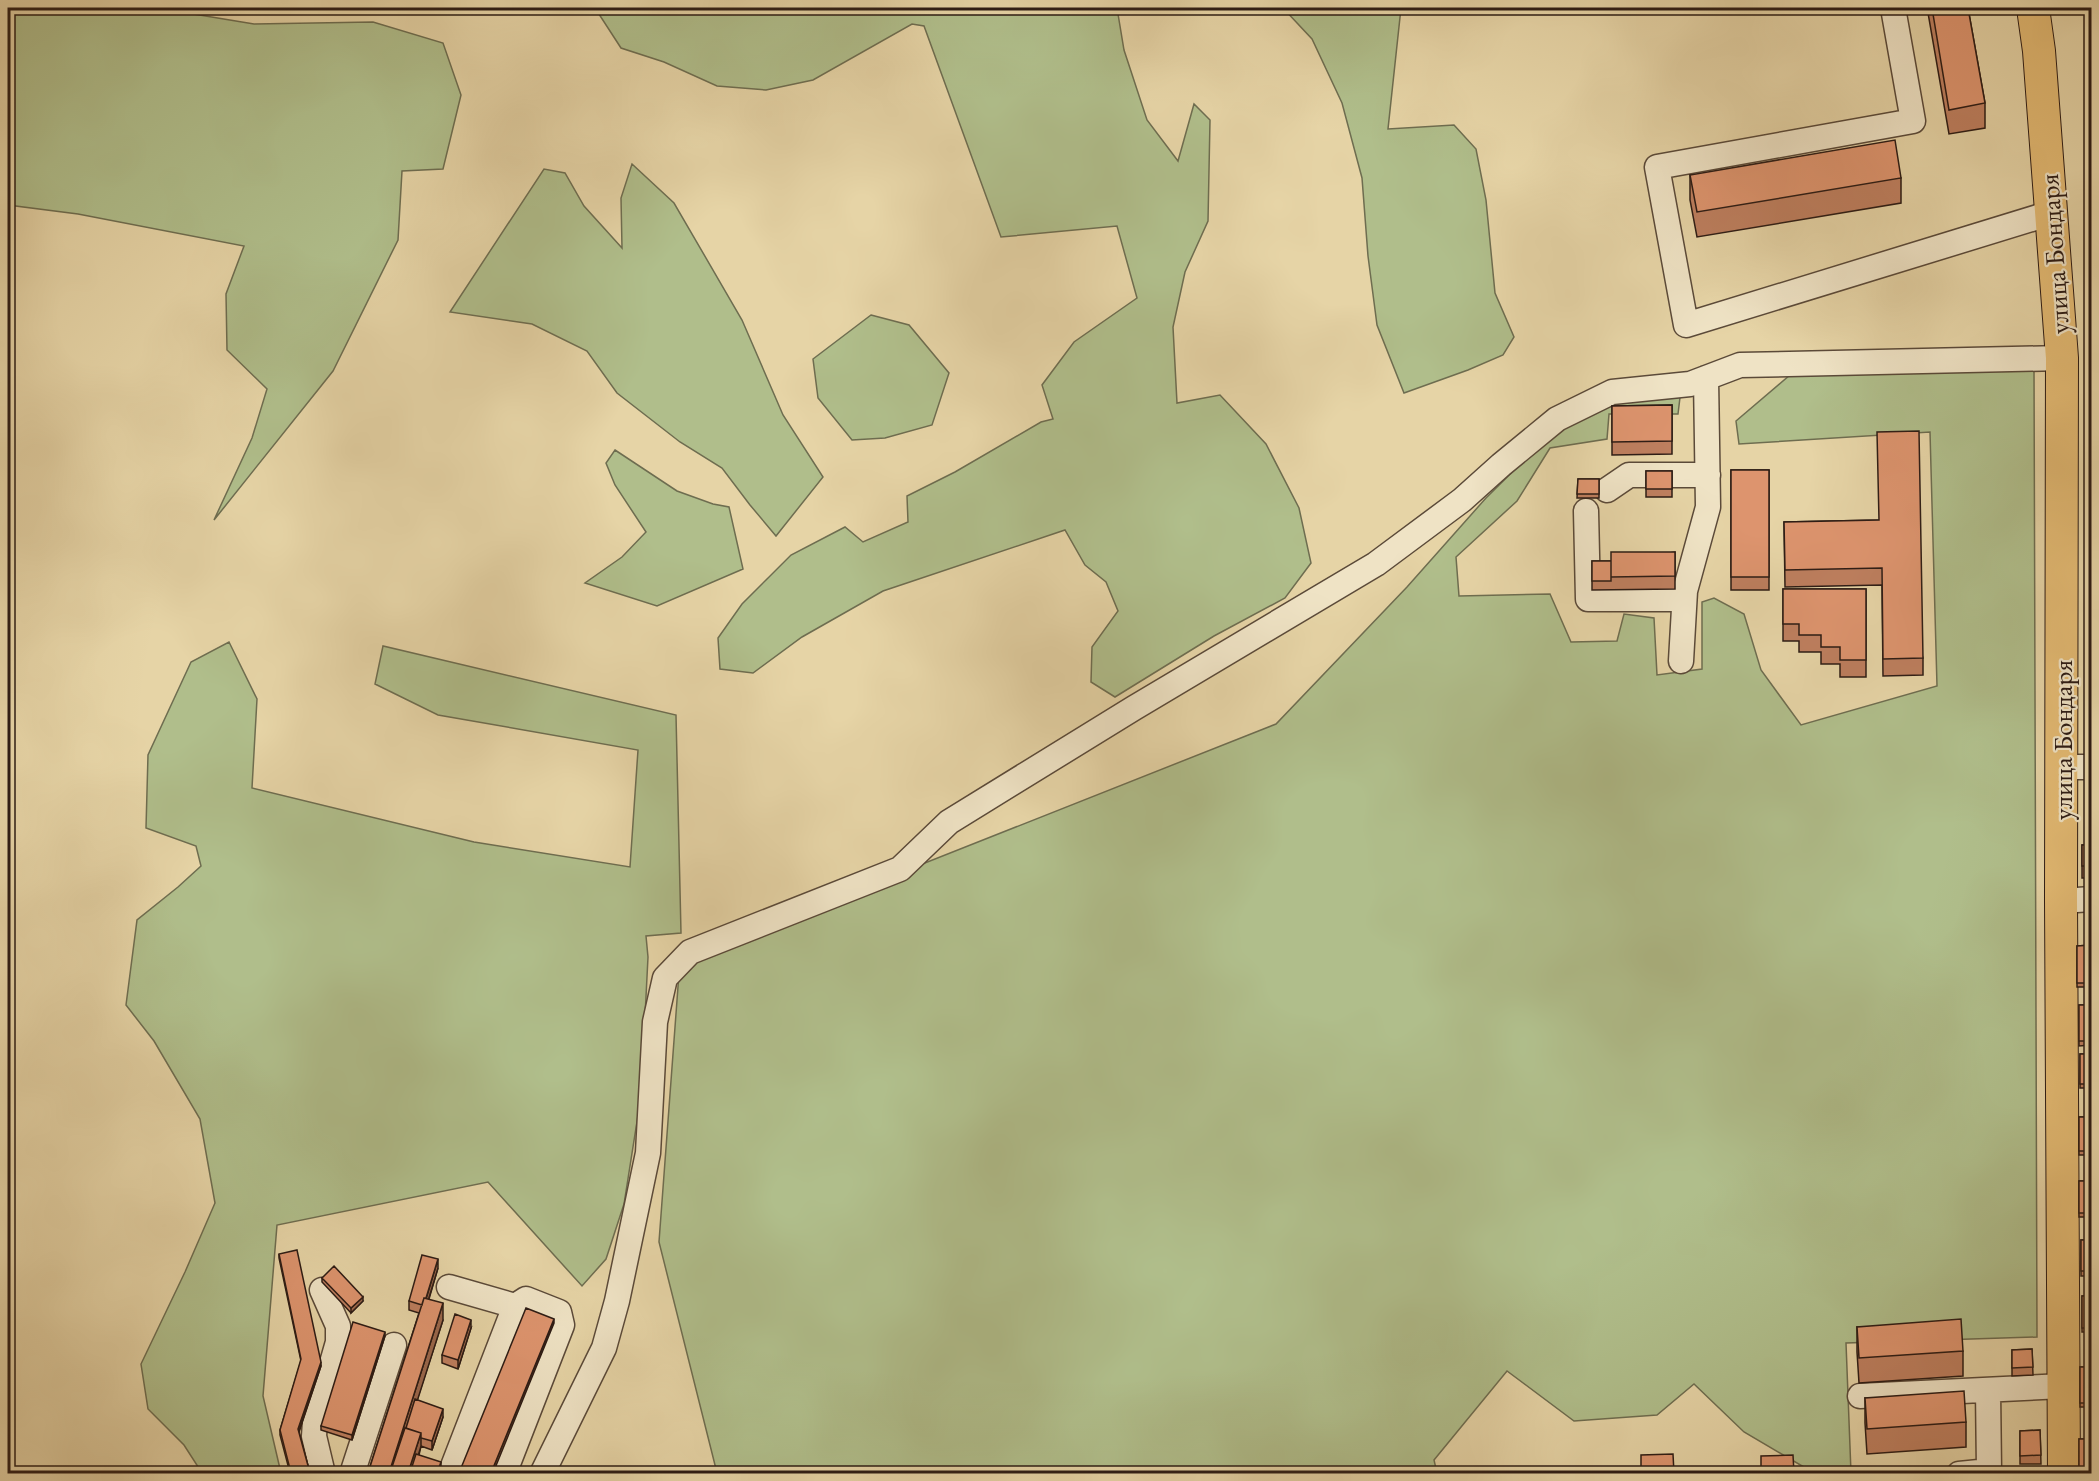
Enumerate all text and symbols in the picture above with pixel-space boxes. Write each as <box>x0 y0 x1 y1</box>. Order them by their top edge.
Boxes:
street label: улица Бондаря <box>2031 173 2077 335</box>
street label: улица Бондаря <box>2045 660 2080 820</box>

